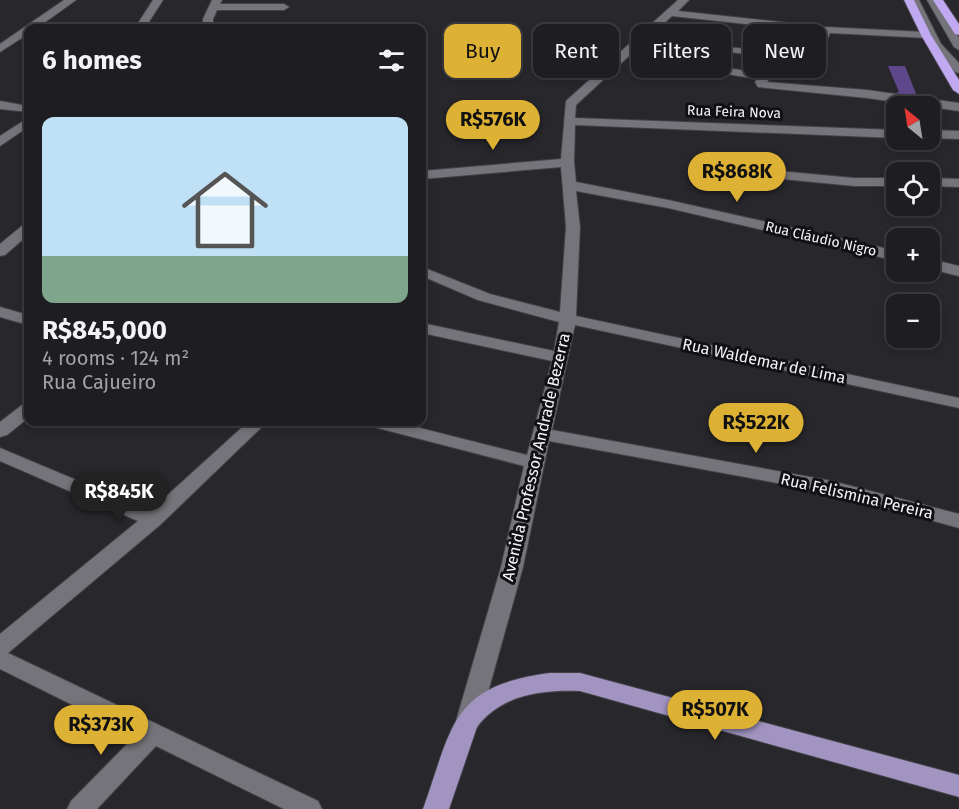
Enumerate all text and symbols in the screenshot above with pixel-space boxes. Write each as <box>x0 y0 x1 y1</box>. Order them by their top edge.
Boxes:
chip: Buy <box>444 24 521 78</box>
chip: Rent <box>533 24 619 78</box>
chip: Filters <box>631 24 731 78</box>
chip: New <box>743 24 826 78</box>
icon: filters <box>375 44 408 77</box>
text: 6 homes <box>42 45 142 76</box>
north arrow <box>886 96 940 150</box>
map controls <box>886 96 940 348</box>
pin: R$576K <box>444 100 542 151</box>
street label: Rua Feira Nova <box>687 102 781 122</box>
text: R$576K <box>460 107 526 131</box>
pin: R$868K <box>688 152 786 203</box>
icon: home <box>171 156 279 264</box>
text: R$868K <box>702 159 772 183</box>
button: locate <box>886 162 940 216</box>
street label: Rua Cláudio Nigro <box>764 218 878 260</box>
button: + <box>886 228 940 282</box>
button: − <box>886 294 940 348</box>
text: R$845,000 <box>42 315 167 346</box>
street label: Avenida Professor Andrade Bezerra <box>498 331 574 583</box>
street label: Rua Waldemar de Lima <box>681 334 847 388</box>
text: 4 rooms · 124 m² <box>42 346 189 370</box>
text: Rua Cajueiro <box>42 370 156 394</box>
pin: R$522K <box>707 403 805 454</box>
text: R$522K <box>723 410 789 434</box>
street label: Rua Felismina Pereira <box>779 469 935 523</box>
pin: R$845K <box>70 472 168 523</box>
text: R$845K <box>84 479 154 503</box>
pin: R$507K <box>666 690 764 741</box>
text: R$507K <box>681 697 749 721</box>
pin: R$373K <box>52 705 150 756</box>
text: R$373K <box>68 712 134 736</box>

